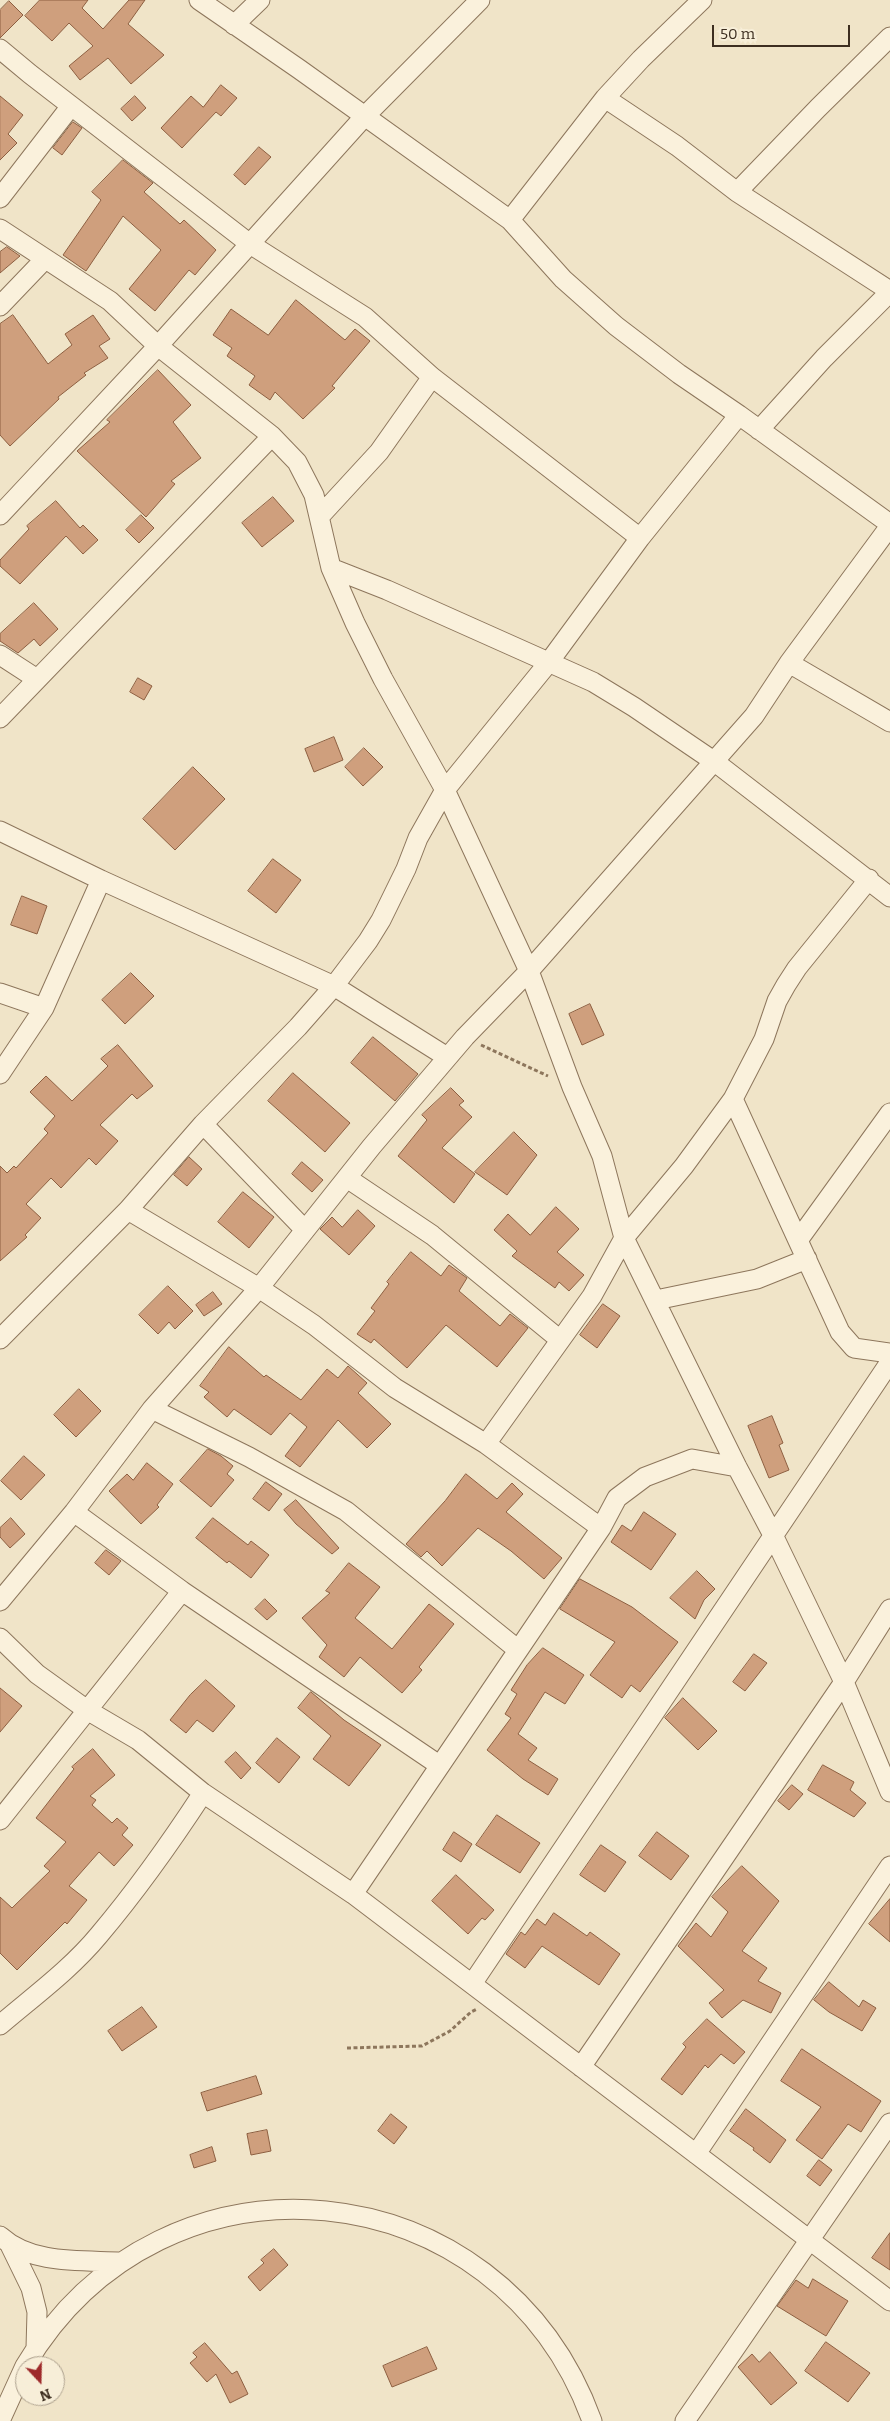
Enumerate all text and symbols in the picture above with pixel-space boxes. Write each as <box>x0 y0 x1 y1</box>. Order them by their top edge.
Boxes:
scale bar <box>715 15 852 47</box>
text: 50 m <box>720 25 755 43</box>
north arrow <box>15 2356 65 2406</box>
text: N <box>37 2385 53 2404</box>

